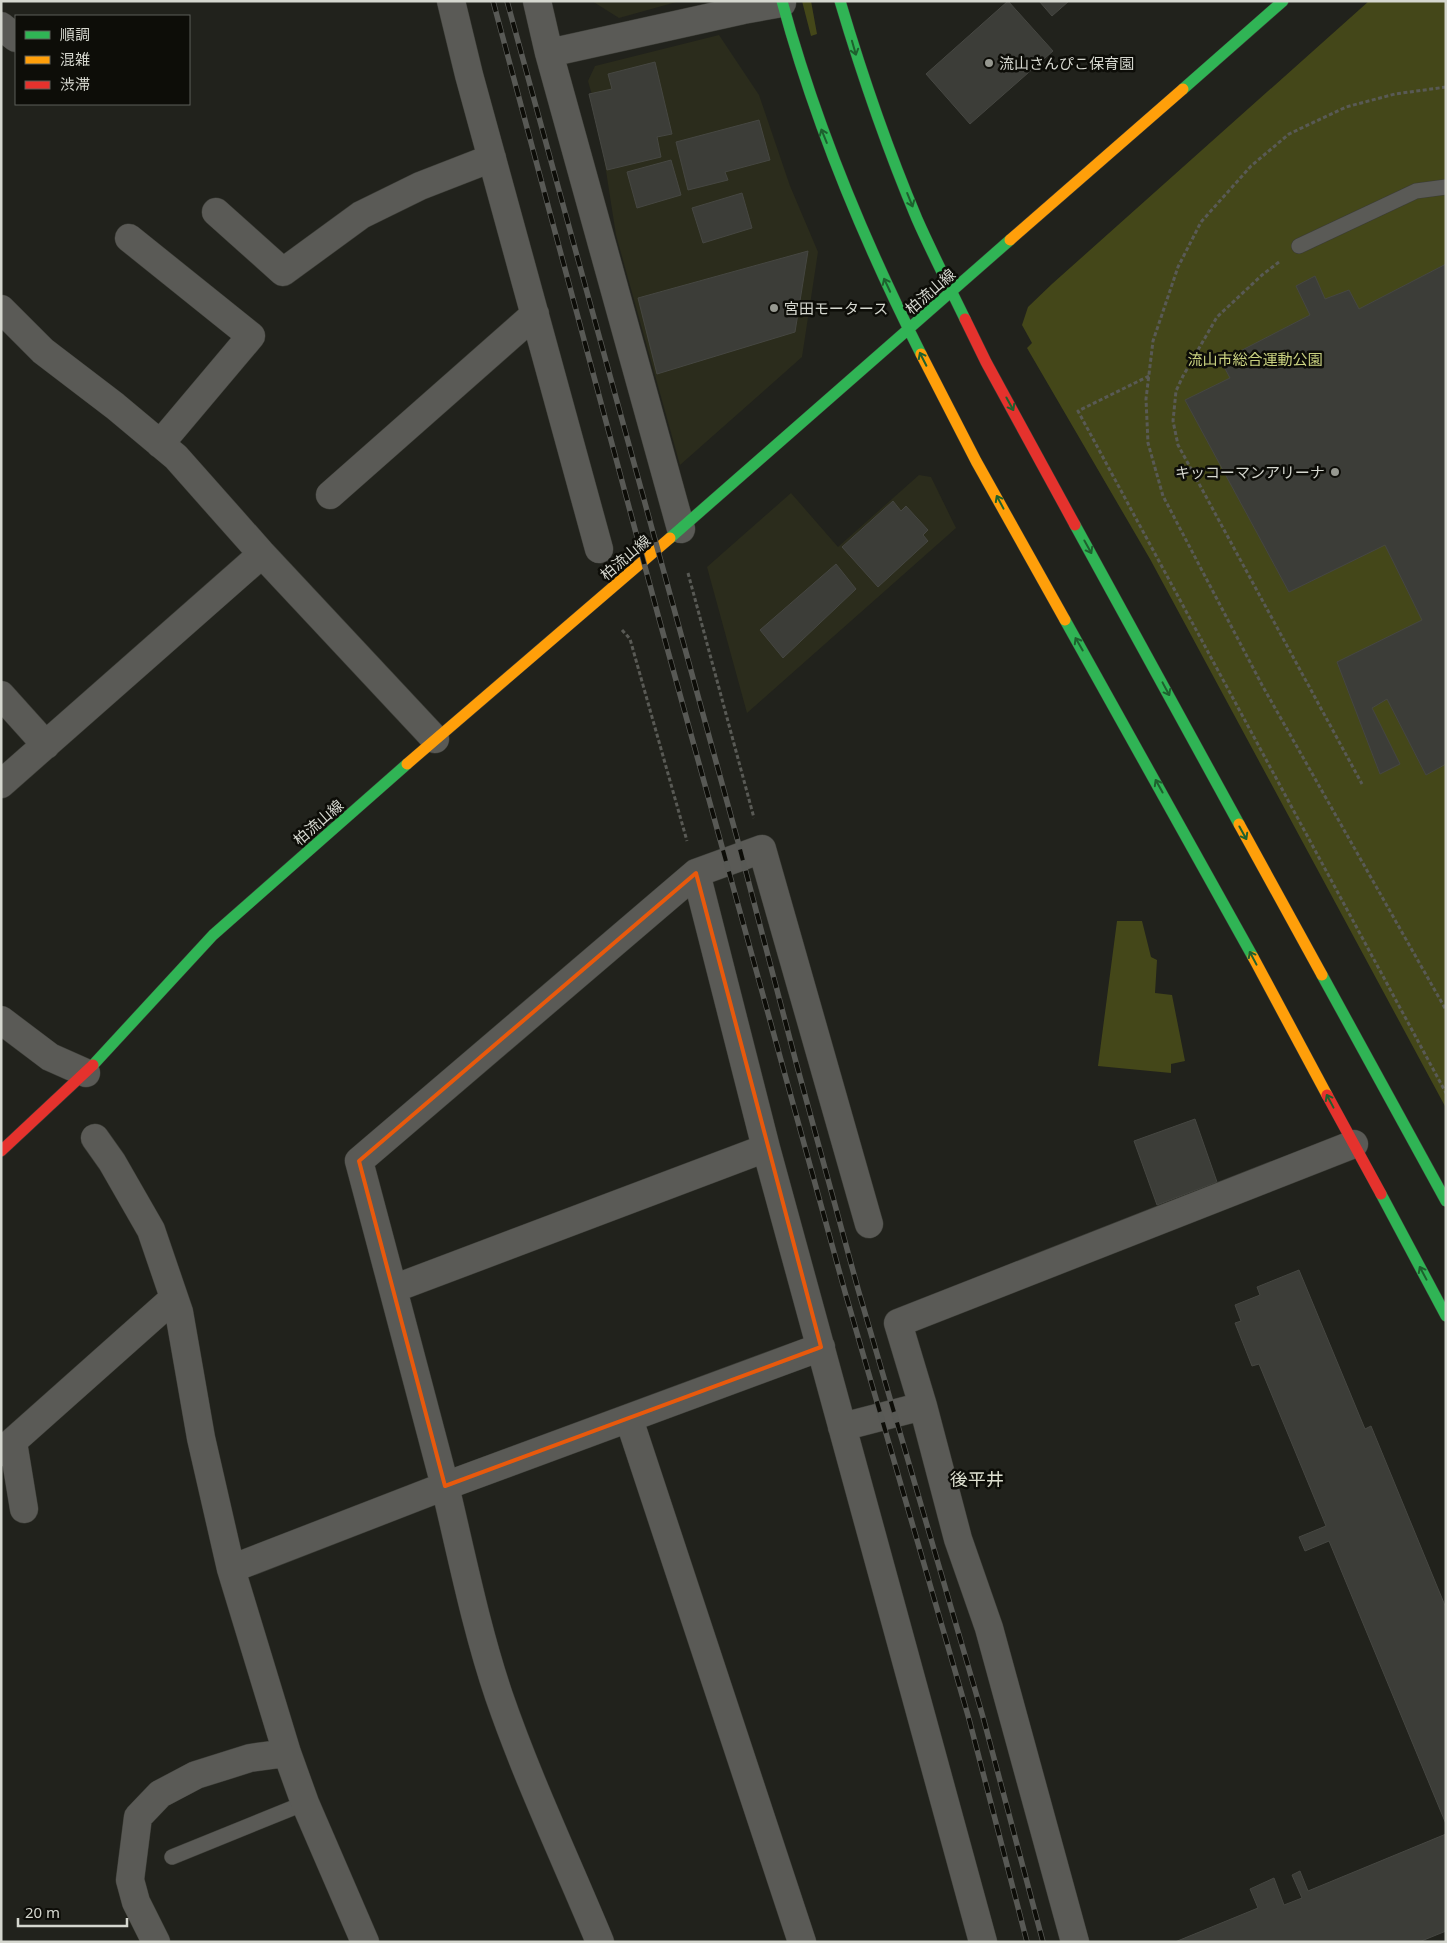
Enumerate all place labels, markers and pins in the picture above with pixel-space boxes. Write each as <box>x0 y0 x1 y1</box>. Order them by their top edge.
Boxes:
place label: 流山さんぴこ保育園 <box>999 53 1134 73</box>
marker: 流山さんぴこ保育園 <box>983 57 995 69</box>
place label: 宮田モータース <box>784 298 888 318</box>
marker: 宮田モータース <box>768 302 780 314</box>
place label: キッコーマンアリーナ <box>1175 462 1325 482</box>
marker: キッコーマンアリーナ <box>1329 466 1341 478</box>

